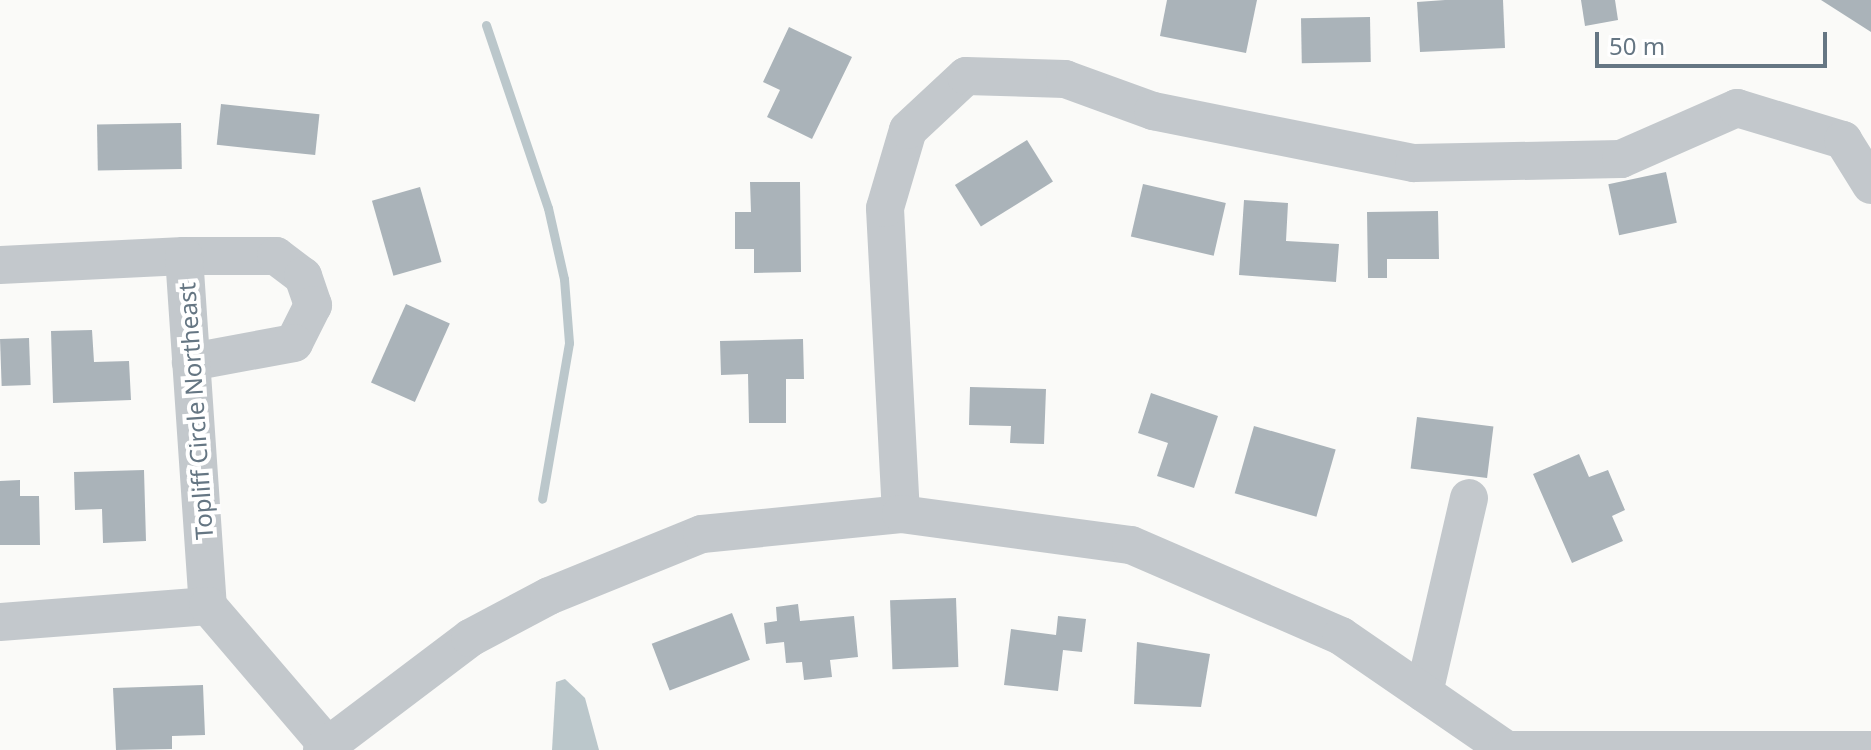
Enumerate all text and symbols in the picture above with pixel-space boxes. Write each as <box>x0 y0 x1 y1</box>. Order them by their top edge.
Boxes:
scale bar <box>1599 16 1831 66</box>
text: 50 m <box>1609 29 1665 62</box>
street label: Topliff Circle Northeast <box>172 281 218 541</box>

